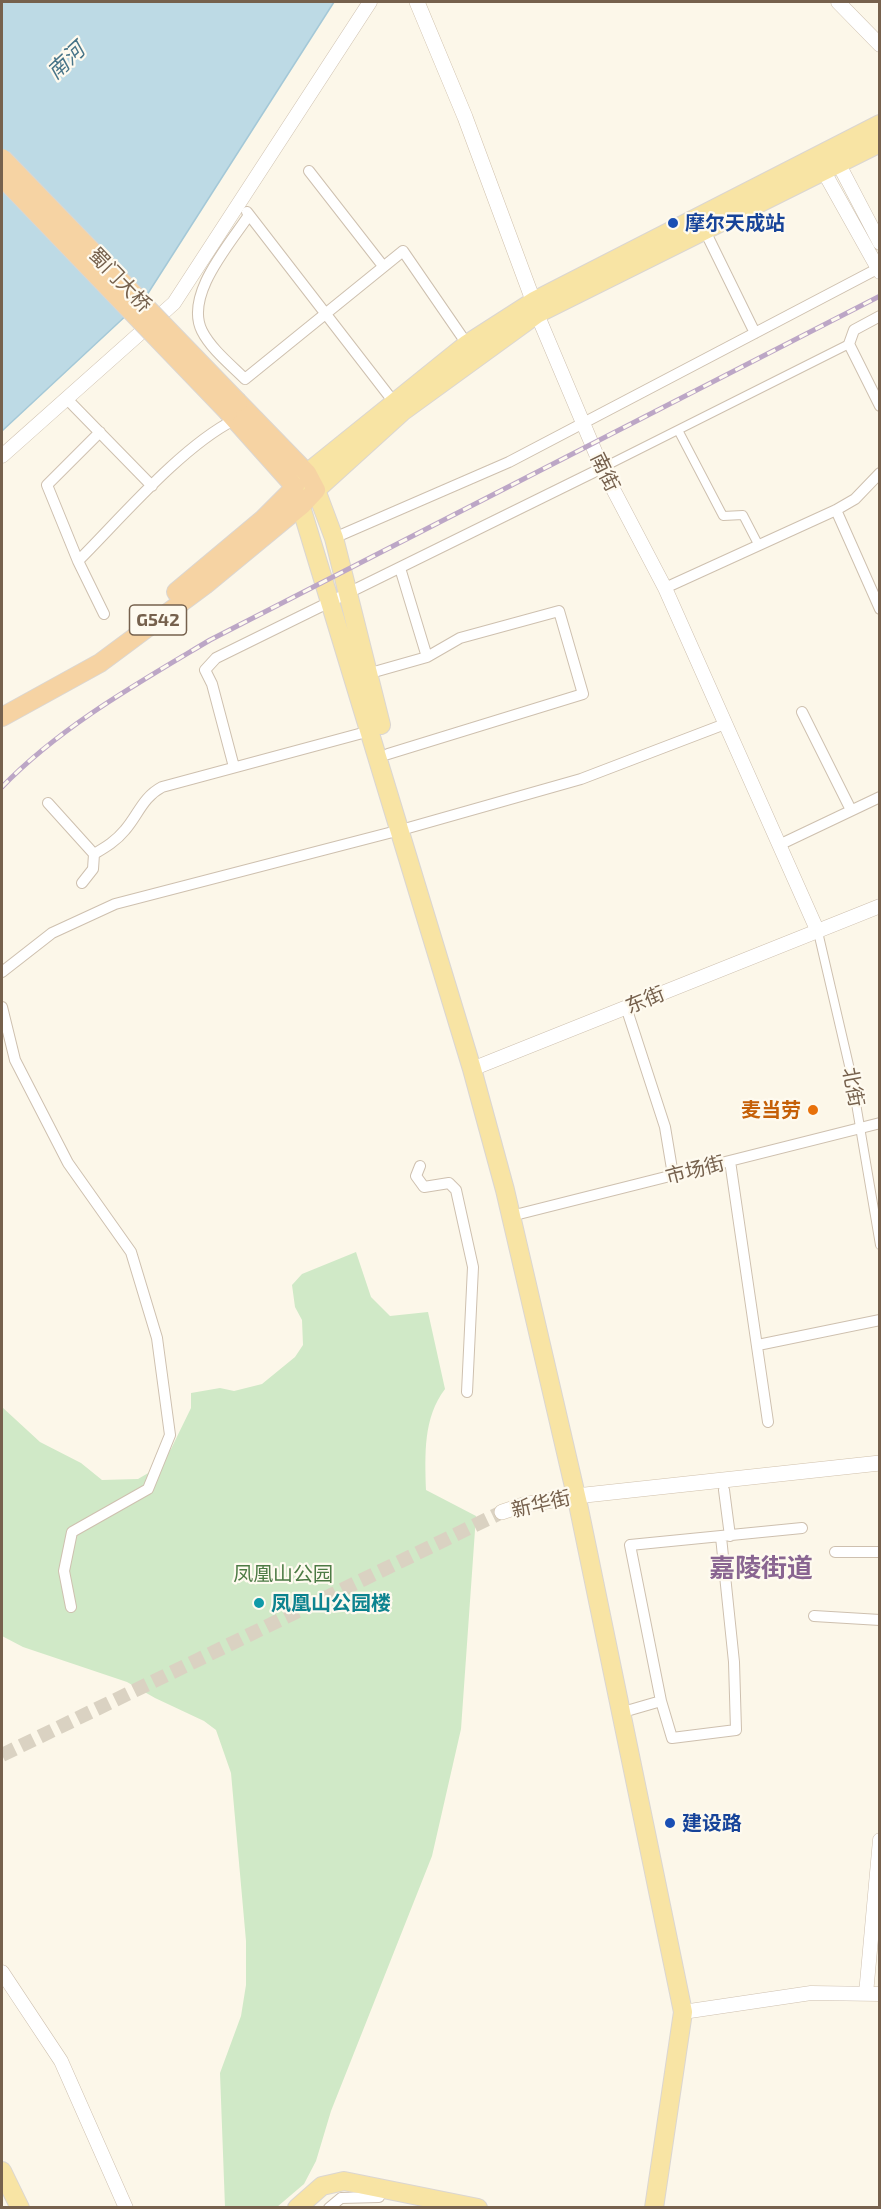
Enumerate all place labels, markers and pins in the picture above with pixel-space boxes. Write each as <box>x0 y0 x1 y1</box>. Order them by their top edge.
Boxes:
place label: 摩尔天成站 <box>685 211 785 235</box>
marker: 摩尔天成站 <box>666 216 680 230</box>
place label: 麦当劳 <box>741 1098 801 1122</box>
marker: 麦当劳 <box>806 1103 820 1117</box>
place label: 凤凰山公园楼 <box>271 1591 391 1615</box>
marker: 凤凰山公园楼 <box>252 1596 266 1610</box>
place label: 建设路 <box>682 1811 742 1835</box>
marker: 建设路 <box>663 1816 677 1830</box>

